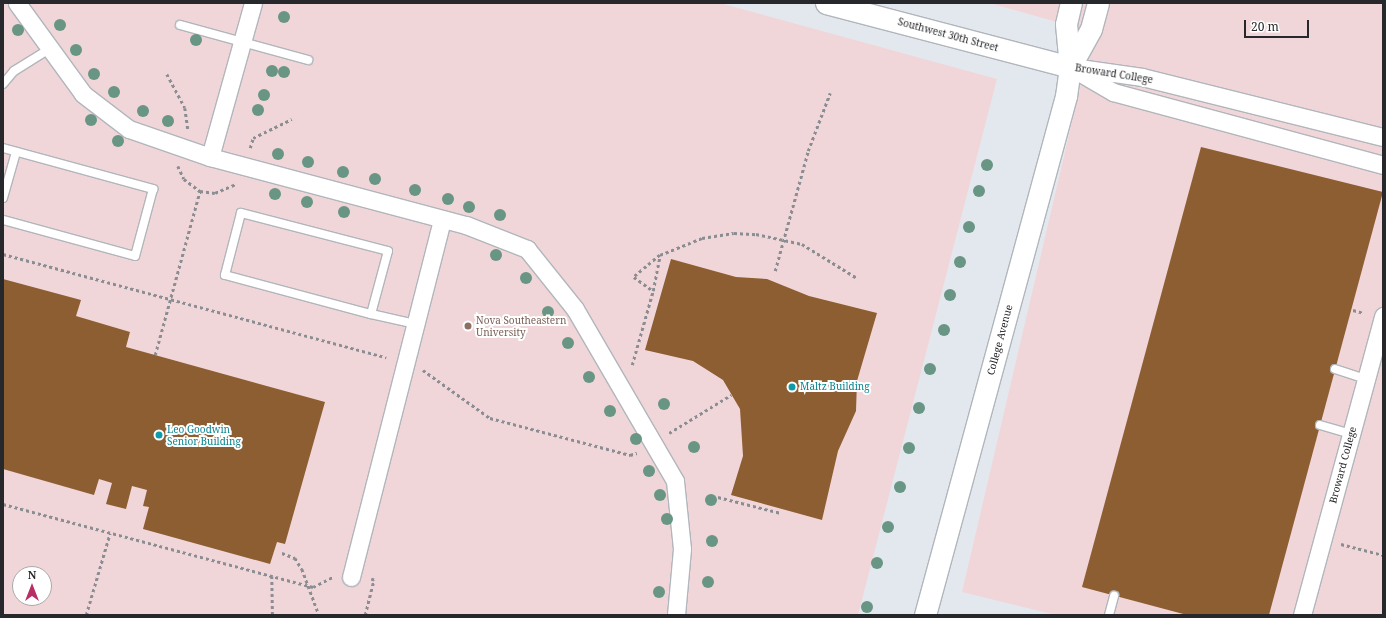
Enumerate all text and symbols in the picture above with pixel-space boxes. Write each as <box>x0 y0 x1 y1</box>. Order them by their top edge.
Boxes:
scale bar <box>1246 12 1311 38</box>
street label: Southwest 30th Street <box>896 16 1000 54</box>
text: 20 m <box>1251 18 1279 35</box>
street label: Broward College <box>1074 62 1154 86</box>
street label: College Avenue <box>985 303 1015 377</box>
place label: Nova Southeastern University <box>476 314 566 338</box>
marker: Nova Southeastern University <box>463 321 473 331</box>
place label: Maltz Building <box>800 381 870 393</box>
marker: Maltz Building <box>787 382 797 392</box>
place label: Leo Goodwin Senior Building <box>167 423 241 446</box>
street label: Broward College <box>1327 425 1359 505</box>
marker: Leo Goodwin Senior Building <box>154 430 164 440</box>
north arrow <box>12 566 52 606</box>
text: N <box>28 567 36 582</box>

